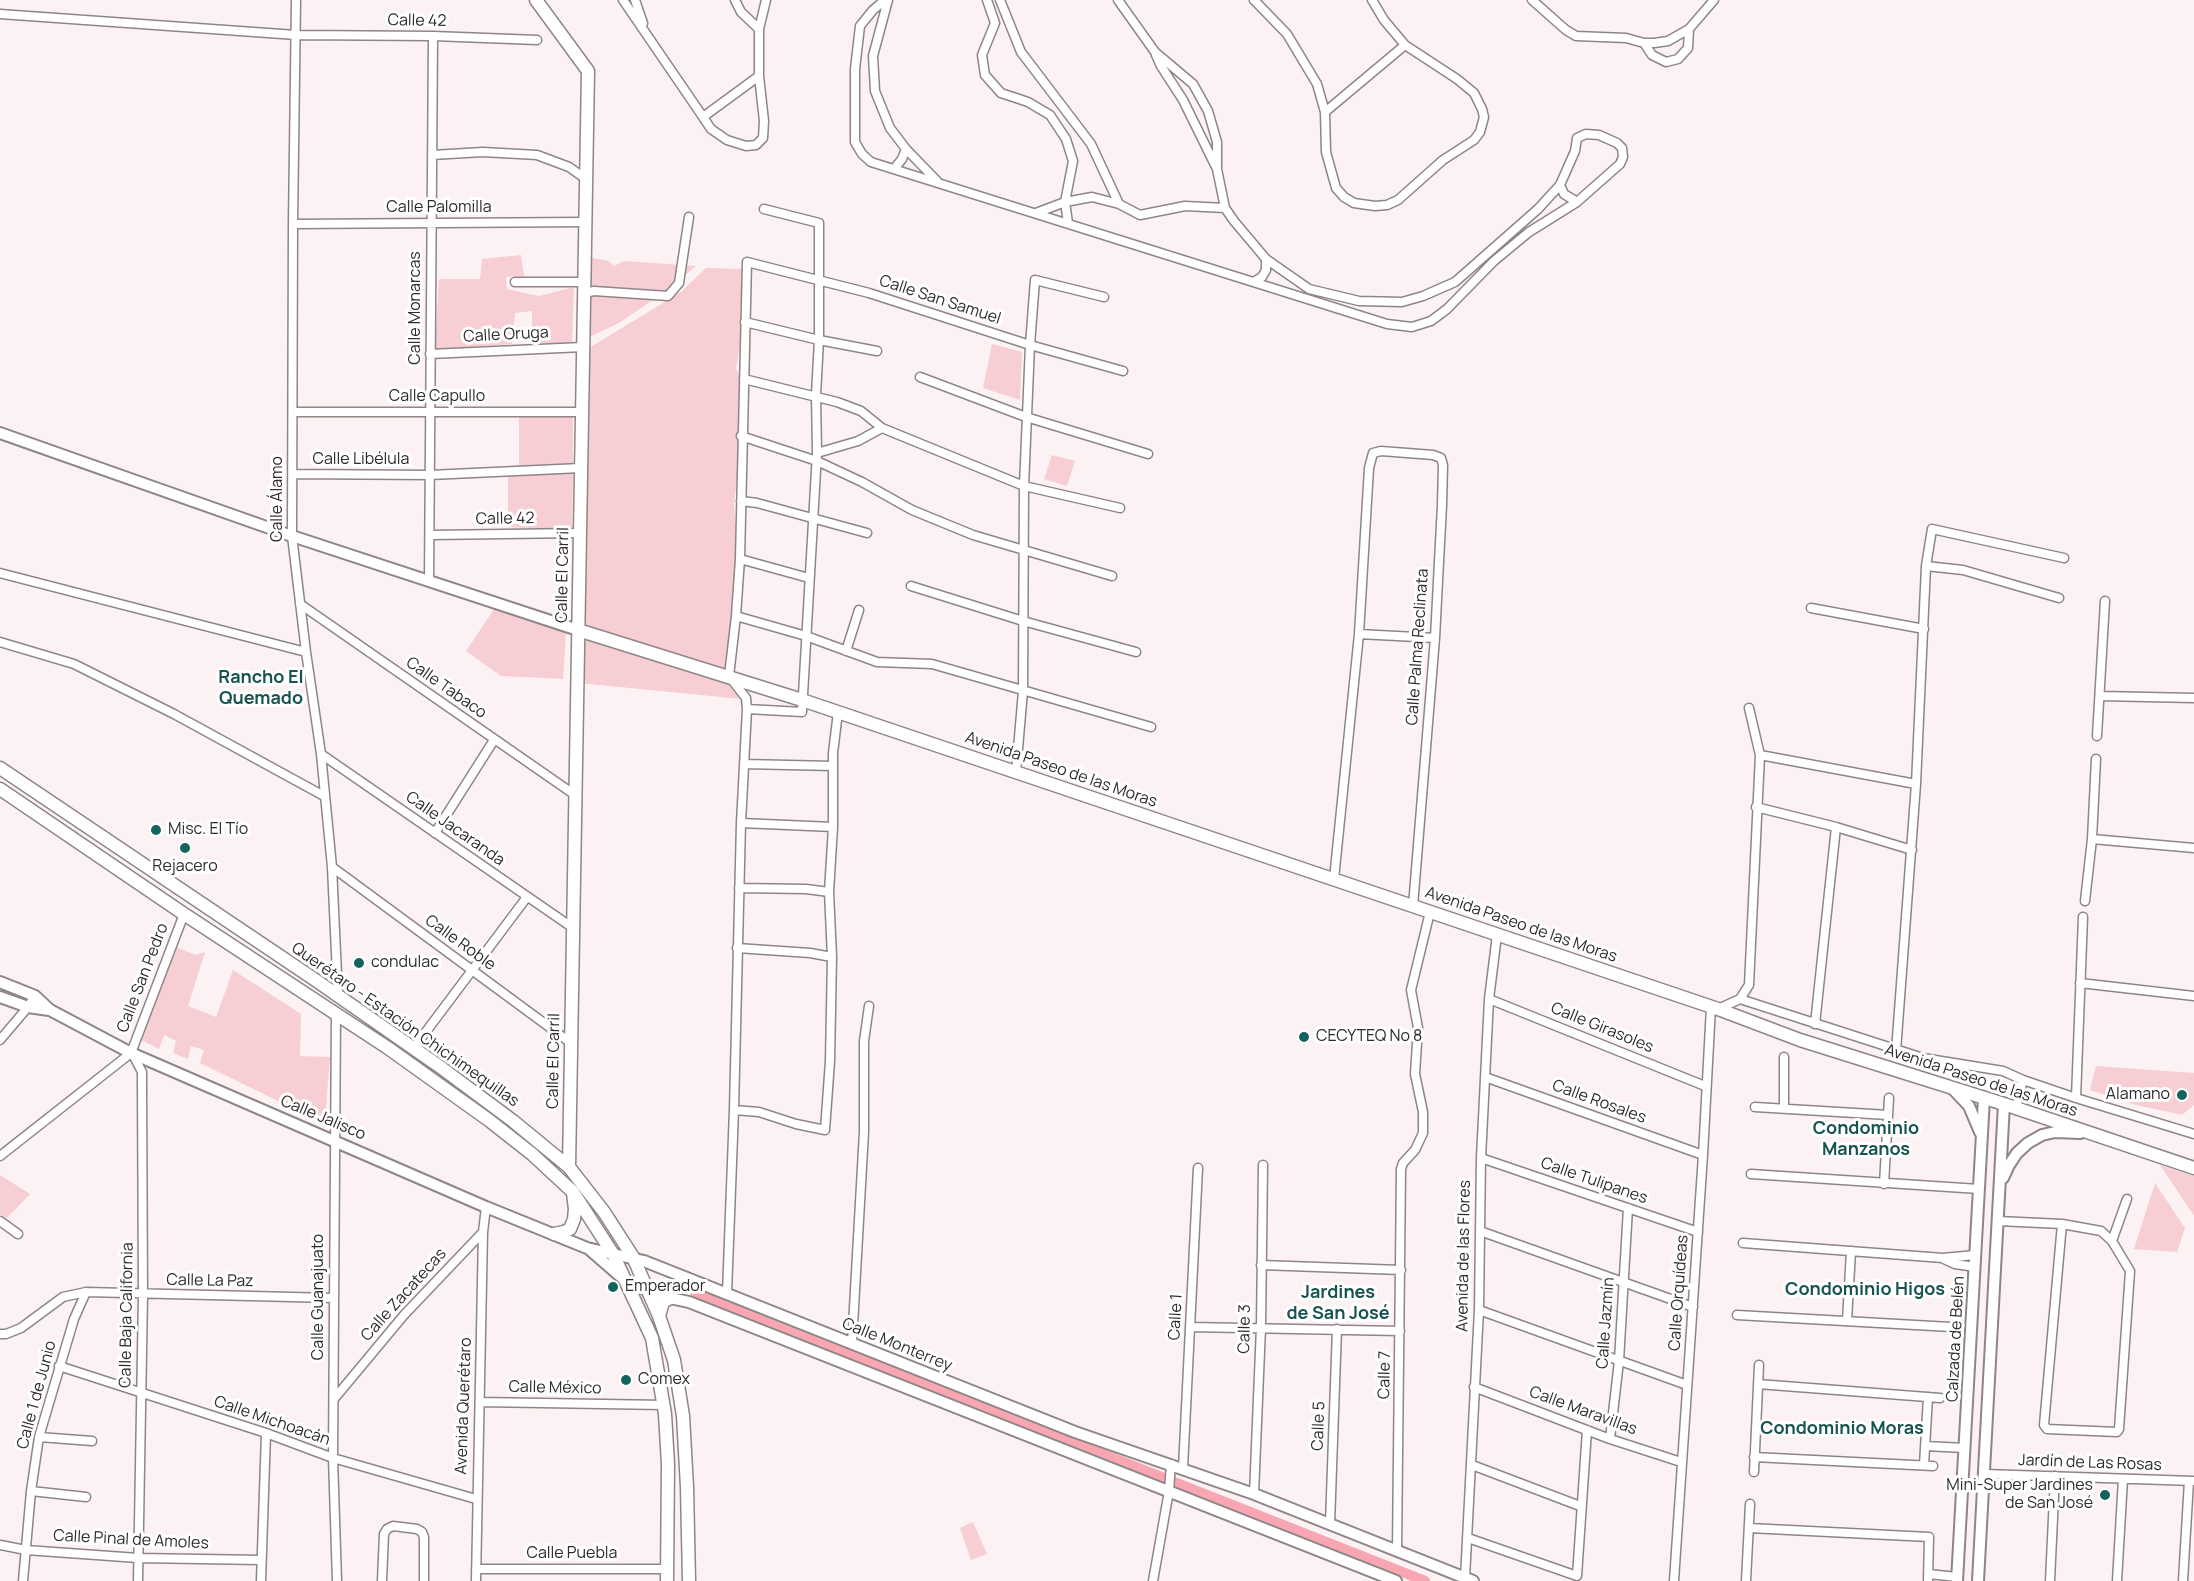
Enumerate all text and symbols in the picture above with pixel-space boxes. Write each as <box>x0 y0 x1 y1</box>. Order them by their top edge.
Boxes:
street label: Calle 42 <box>387 11 447 31</box>
street label: Calle Palomilla <box>386 198 492 218</box>
street label: Calle Monarcas <box>406 251 426 365</box>
street label: Calle San Samuel <box>877 271 1003 329</box>
street label: Calle Oruga <box>463 323 549 347</box>
street label: Calle Capullo <box>389 387 485 407</box>
street label: Calle Libélula <box>313 450 409 470</box>
street label: Calle Álamo <box>268 456 288 542</box>
street label: Calle 42 <box>475 509 535 529</box>
street label: Calle El Carril <box>553 527 573 623</box>
street label: Calle Palma Reclinata <box>1403 568 1433 726</box>
street label: Calle Tabaco <box>402 653 490 723</box>
district label: Rancho El Quemado <box>218 667 304 710</box>
street label: Avenida Paseo de las Moras <box>963 728 1159 812</box>
street label: Calle Jacaranda <box>402 788 508 870</box>
place label: Misc. El Tío <box>168 820 248 840</box>
marker: Misc. El Tío <box>149 823 163 837</box>
marker: Rejacero <box>178 841 192 855</box>
place label: Rejacero <box>152 857 218 877</box>
street label: Avenida Paseo de las Moras <box>1423 883 1619 967</box>
street label: Calle Roble <box>421 911 499 975</box>
street label: Calle San Pedro <box>113 921 173 1035</box>
street label: Querétaro - Estación Chichimequillas <box>287 939 523 1111</box>
place label: condulac <box>371 953 439 973</box>
marker: condulac <box>352 956 366 970</box>
street label: Calle Girasoles <box>1548 999 1656 1057</box>
street label: Calle El Carril <box>544 1013 564 1109</box>
place label: CECYTEQ No 8 <box>1316 1027 1422 1047</box>
marker: CECYTEQ No 8 <box>1297 1030 1311 1044</box>
street label: Avenida Paseo de las Moras <box>1882 1041 2080 1121</box>
street label: Calle Rosales <box>1549 1076 1649 1128</box>
place label: Alamano <box>2106 1085 2170 1105</box>
marker: Alamano <box>2175 1088 2189 1102</box>
street label: Calle Jalisco <box>278 1091 368 1145</box>
district label: Condominio Manzanos <box>1813 1118 1919 1160</box>
street label: Calle Tulipanes <box>1538 1154 1650 1208</box>
street label: Avenida de las Flores <box>1453 1180 1475 1332</box>
street label: Calle Guanajuato <box>309 1234 329 1360</box>
street label: Calle Orquídeas <box>1665 1234 1693 1352</box>
street label: Calle Baja California <box>116 1242 138 1388</box>
street label: Calle Zacatecas <box>357 1245 451 1345</box>
street label: Calle La Paz <box>166 1271 254 1291</box>
street label: Calle Jazmín <box>1593 1276 1619 1370</box>
street label: Calzada de Belén <box>1943 1276 1969 1402</box>
place label: Emperador <box>625 1277 706 1297</box>
district label: Condominio Higos <box>1785 1279 1945 1301</box>
marker: Emperador <box>606 1280 620 1294</box>
district label: Jardines de San José <box>1286 1282 1390 1324</box>
street label: Calle 1 <box>1165 1293 1187 1341</box>
street label: Calle 3 <box>1235 1304 1255 1354</box>
street label: Calle Monterrey <box>839 1314 955 1376</box>
street label: Avenida Querétaro <box>452 1337 476 1475</box>
street label: Calle 1 de Junio <box>13 1339 61 1451</box>
street label: Calle 7 <box>1375 1351 1395 1399</box>
place label: Comex <box>638 1370 690 1390</box>
marker: Comex <box>619 1373 633 1387</box>
street label: Calle México <box>508 1378 602 1398</box>
street label: Calle Maravillas <box>1526 1383 1640 1439</box>
street label: Calle Michoacán <box>211 1392 333 1450</box>
street label: Calle 5 <box>1309 1401 1329 1451</box>
district label: Condominio Moras <box>1760 1418 1924 1440</box>
street label: Jardín de Las Rosas <box>2018 1451 2162 1475</box>
place label: Mini-Super Jardines de San José <box>1946 1476 2093 1514</box>
marker: Mini-Super Jardines de San José <box>2098 1488 2112 1502</box>
street label: Calle Pinal de Amoles <box>53 1526 209 1554</box>
street label: Calle Puebla <box>527 1544 617 1564</box>

